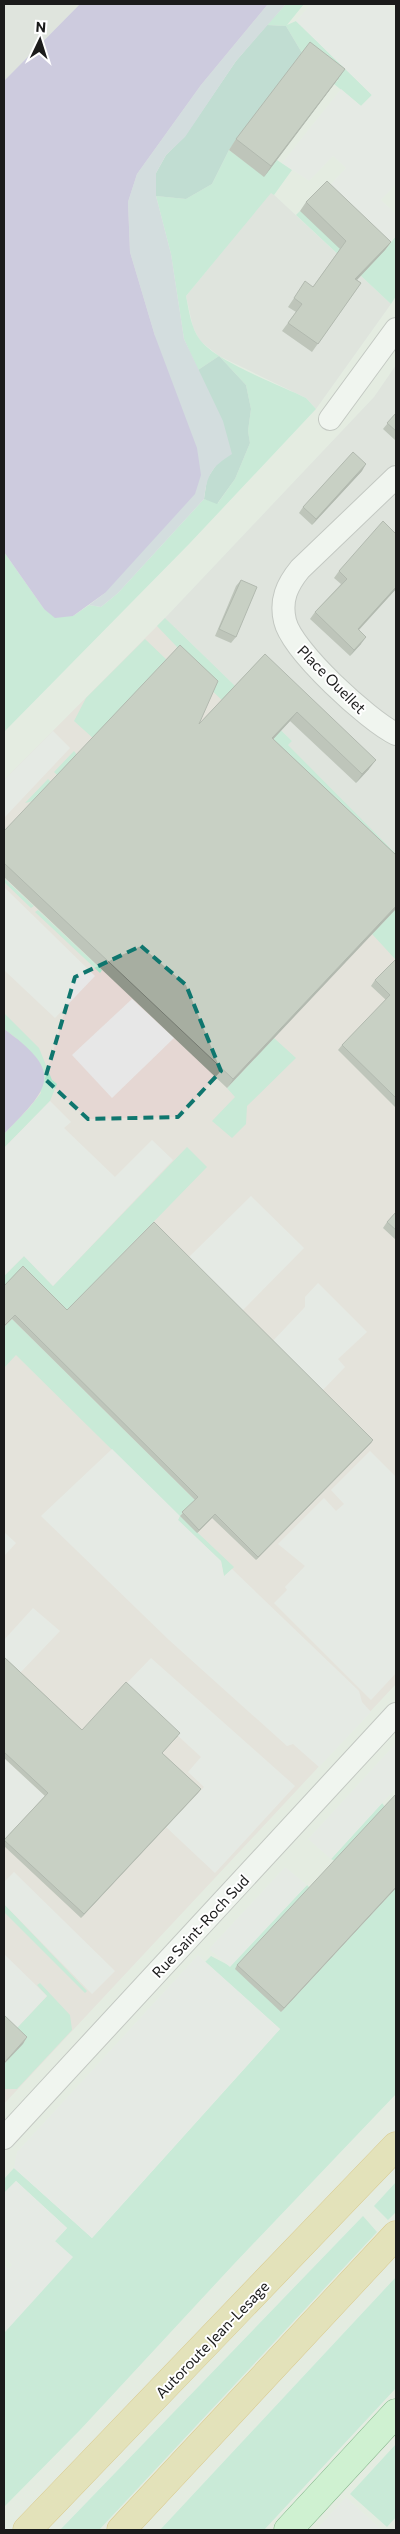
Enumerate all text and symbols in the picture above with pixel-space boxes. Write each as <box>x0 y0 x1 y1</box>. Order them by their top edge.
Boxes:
north arrow <box>15 15 65 65</box>
text: N <box>35 18 47 35</box>
street label: Place Ouellet <box>294 641 370 717</box>
street label: Rue Saint-Roch Sud <box>148 1871 252 1981</box>
street label: Autoroute Jean-Lesage <box>151 2277 273 2401</box>

